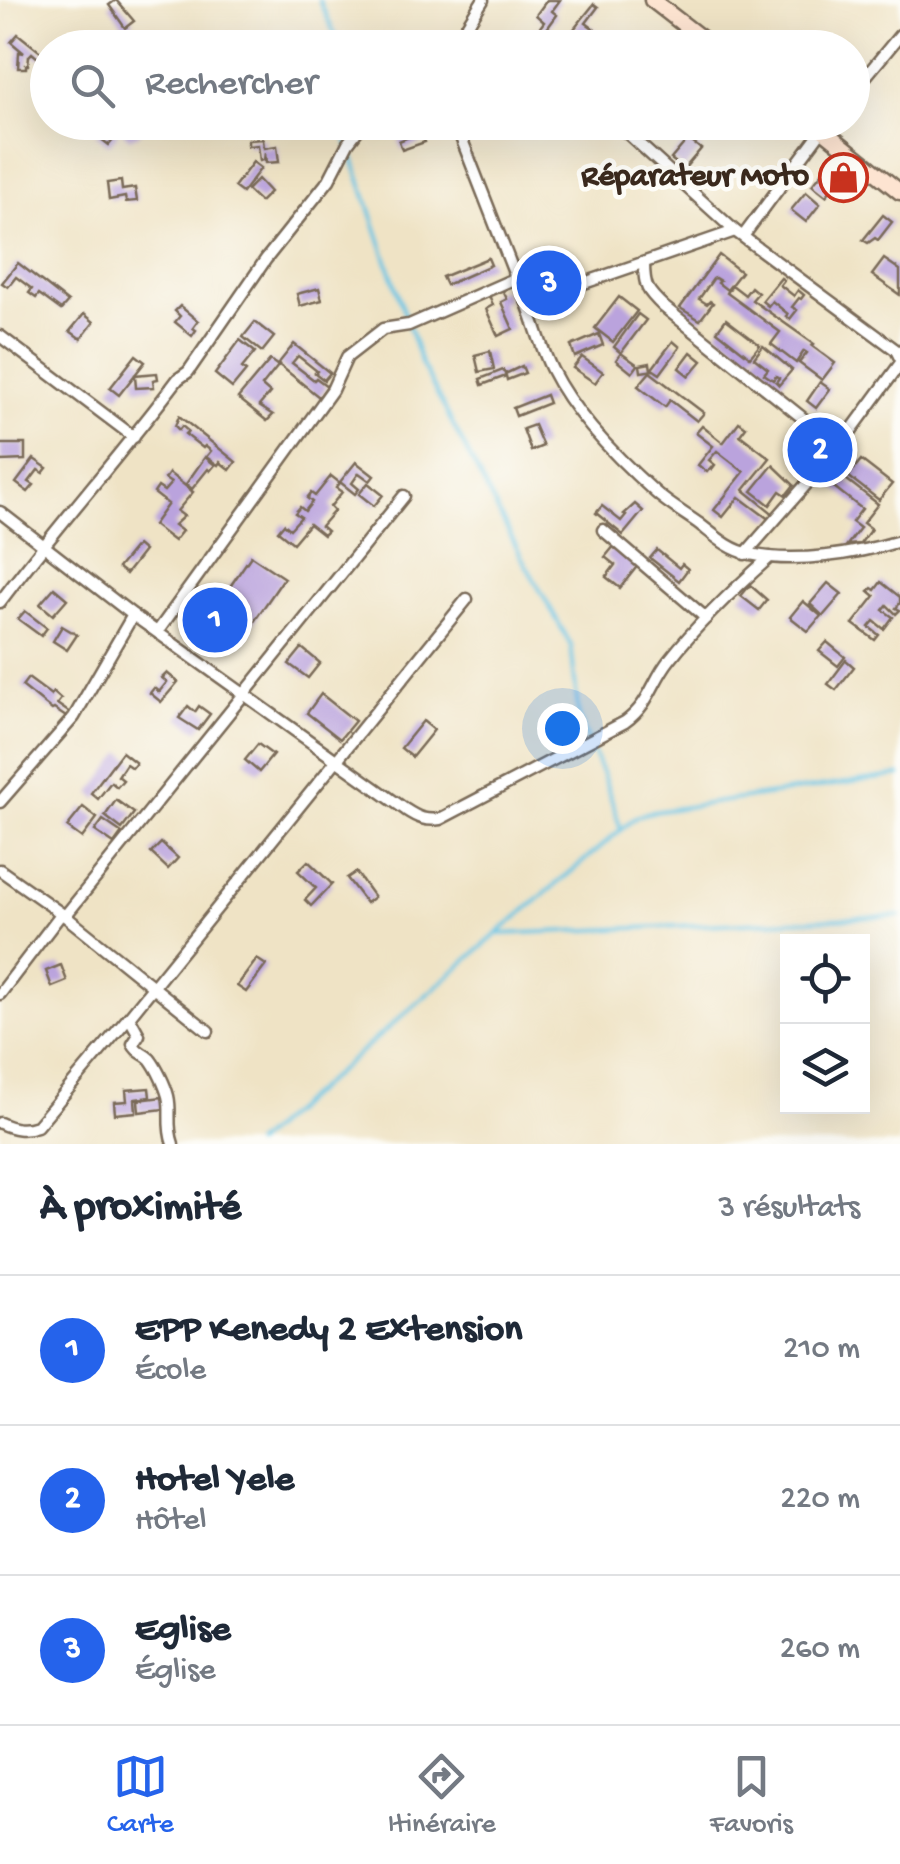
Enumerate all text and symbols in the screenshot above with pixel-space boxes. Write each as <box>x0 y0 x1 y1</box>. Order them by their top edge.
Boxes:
search box <box>30 30 870 140</box>
icon: search <box>65 58 120 113</box>
text: Rechercher <box>145 63 317 107</box>
shop icon: Réparateur Moto <box>818 152 870 204</box>
place label: Réparateur Moto <box>580 159 809 197</box>
pin: 3 <box>516 246 582 320</box>
pin: 2 <box>788 412 852 488</box>
pin: 1 <box>182 582 248 658</box>
your location <box>537 703 588 754</box>
map controls <box>780 934 870 1114</box>
button: locate <box>780 934 870 1024</box>
button: layers <box>780 1024 870 1114</box>
text: À proximité <box>40 1185 241 1234</box>
text: 3 résultats <box>718 1190 860 1228</box>
text: EPP Kenedy 2 Extension <box>135 1309 522 1353</box>
text: 1 <box>66 1331 79 1369</box>
text: 210 m <box>783 1331 860 1369</box>
text: École <box>135 1353 206 1391</box>
text: Hotel Yele <box>135 1459 294 1503</box>
text: 2 <box>65 1481 80 1519</box>
text: 220 m <box>780 1481 860 1519</box>
text: Hôtel <box>135 1503 207 1541</box>
text: Eglise <box>135 1609 231 1653</box>
text: 3 <box>64 1631 81 1669</box>
text: 260 m <box>780 1631 860 1669</box>
text: Église <box>135 1653 215 1691</box>
tab: Carte <box>107 1749 174 1842</box>
tab: Itinéraire <box>388 1749 496 1842</box>
tab: Favoris <box>710 1749 793 1842</box>

